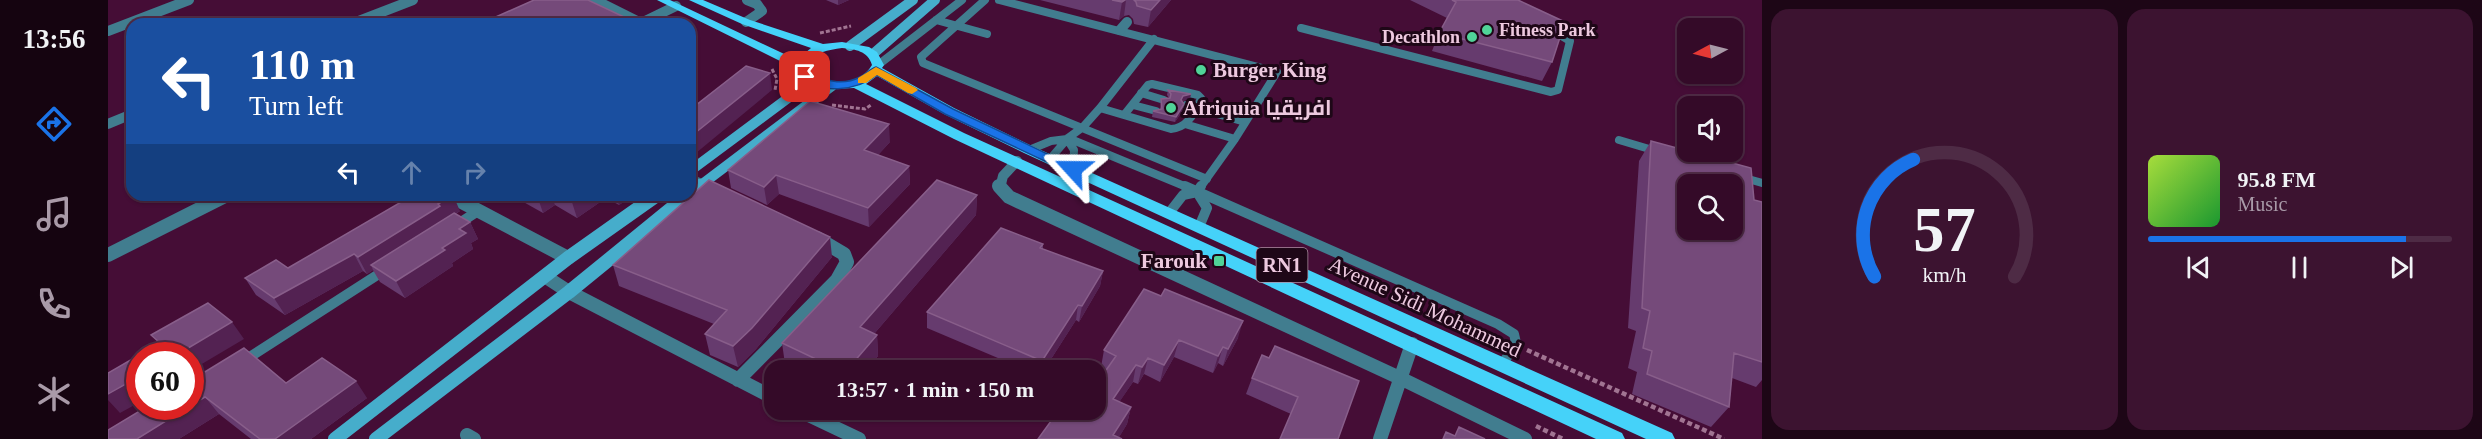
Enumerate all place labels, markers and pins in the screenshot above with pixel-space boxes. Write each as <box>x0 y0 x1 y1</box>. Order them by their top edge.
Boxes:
place label: Fitness Park <box>1499 20 1596 40</box>
marker: Fitness Park <box>1480 23 1494 37</box>
place label: Decathlon <box>1382 27 1460 47</box>
marker: Decathlon <box>1465 30 1479 44</box>
pin <box>779 51 830 102</box>
place label: Burger King <box>1213 58 1327 82</box>
marker: Burger King <box>1194 63 1208 77</box>
place label: Afriquia افريقيا <box>1183 96 1331 120</box>
marker: Afriquia افريقيا <box>1164 101 1178 115</box>
place label: Farouk <box>1141 249 1207 273</box>
marker: Farouk <box>1212 254 1226 268</box>

